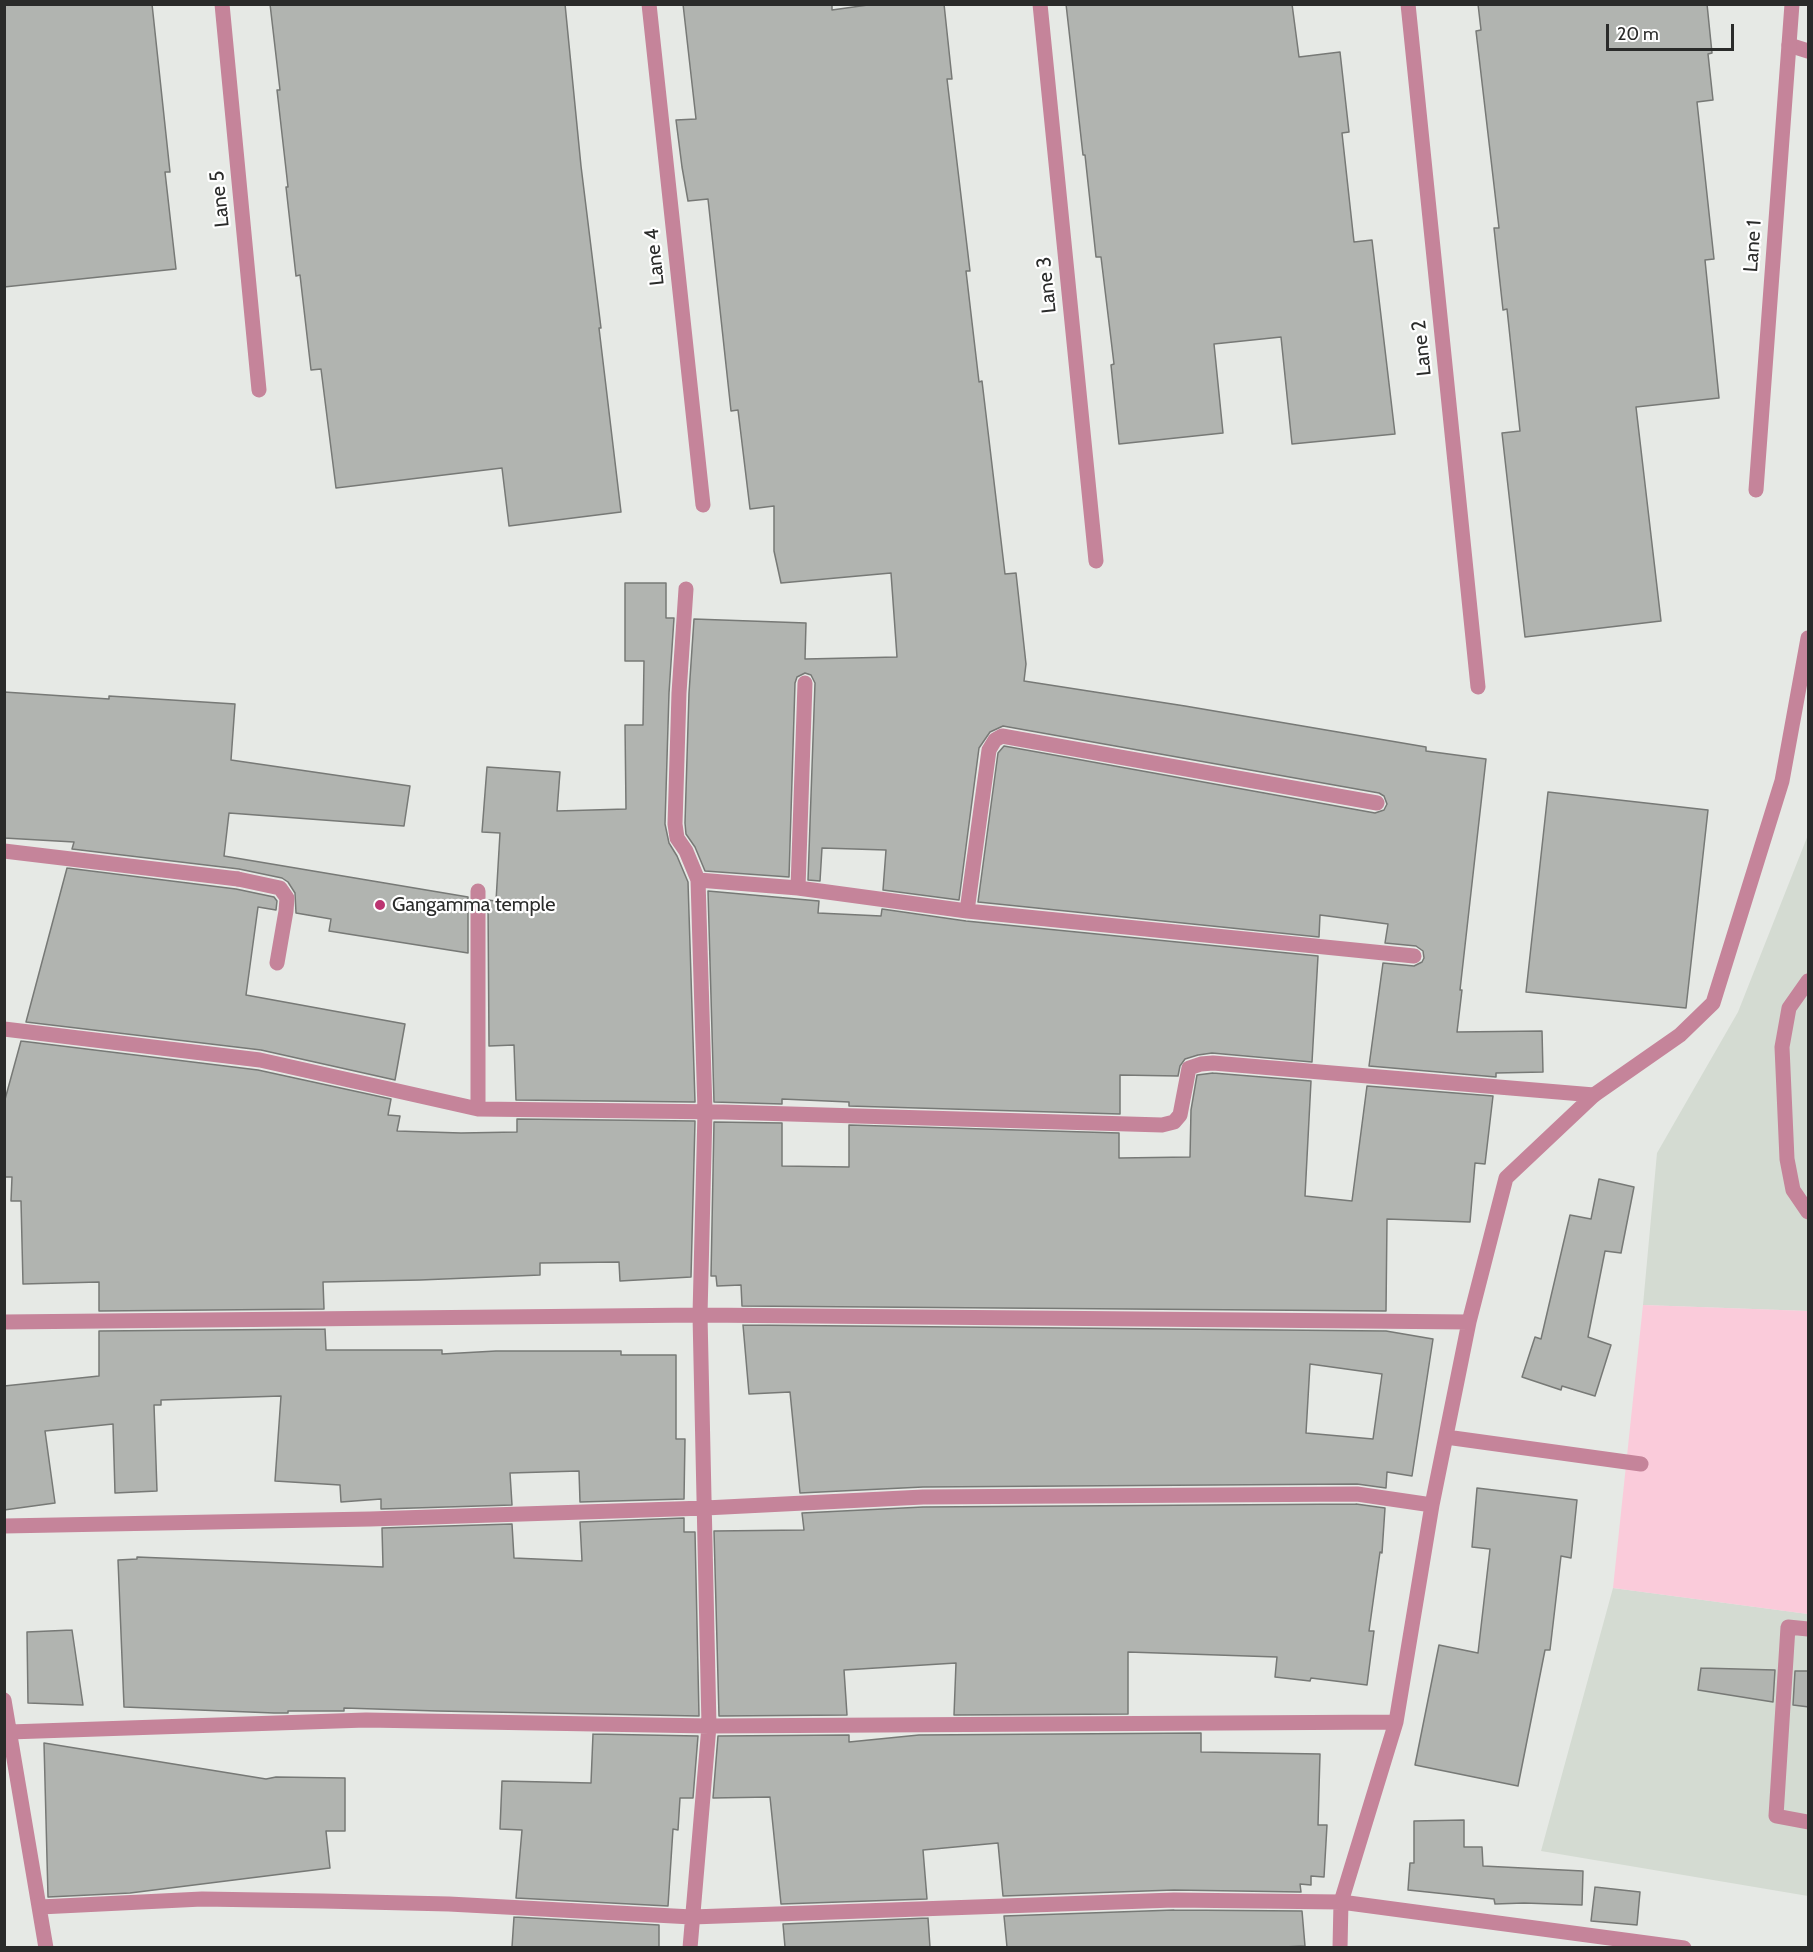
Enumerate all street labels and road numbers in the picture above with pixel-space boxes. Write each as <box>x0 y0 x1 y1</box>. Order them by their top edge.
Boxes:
street label: Lane 5 <box>205 170 235 228</box>
street label: Lane 1 <box>1739 219 1767 273</box>
street label: Lane 4 <box>640 227 670 287</box>
street label: Lane 3 <box>1032 256 1062 314</box>
street label: Lane 2 <box>1407 319 1437 377</box>

